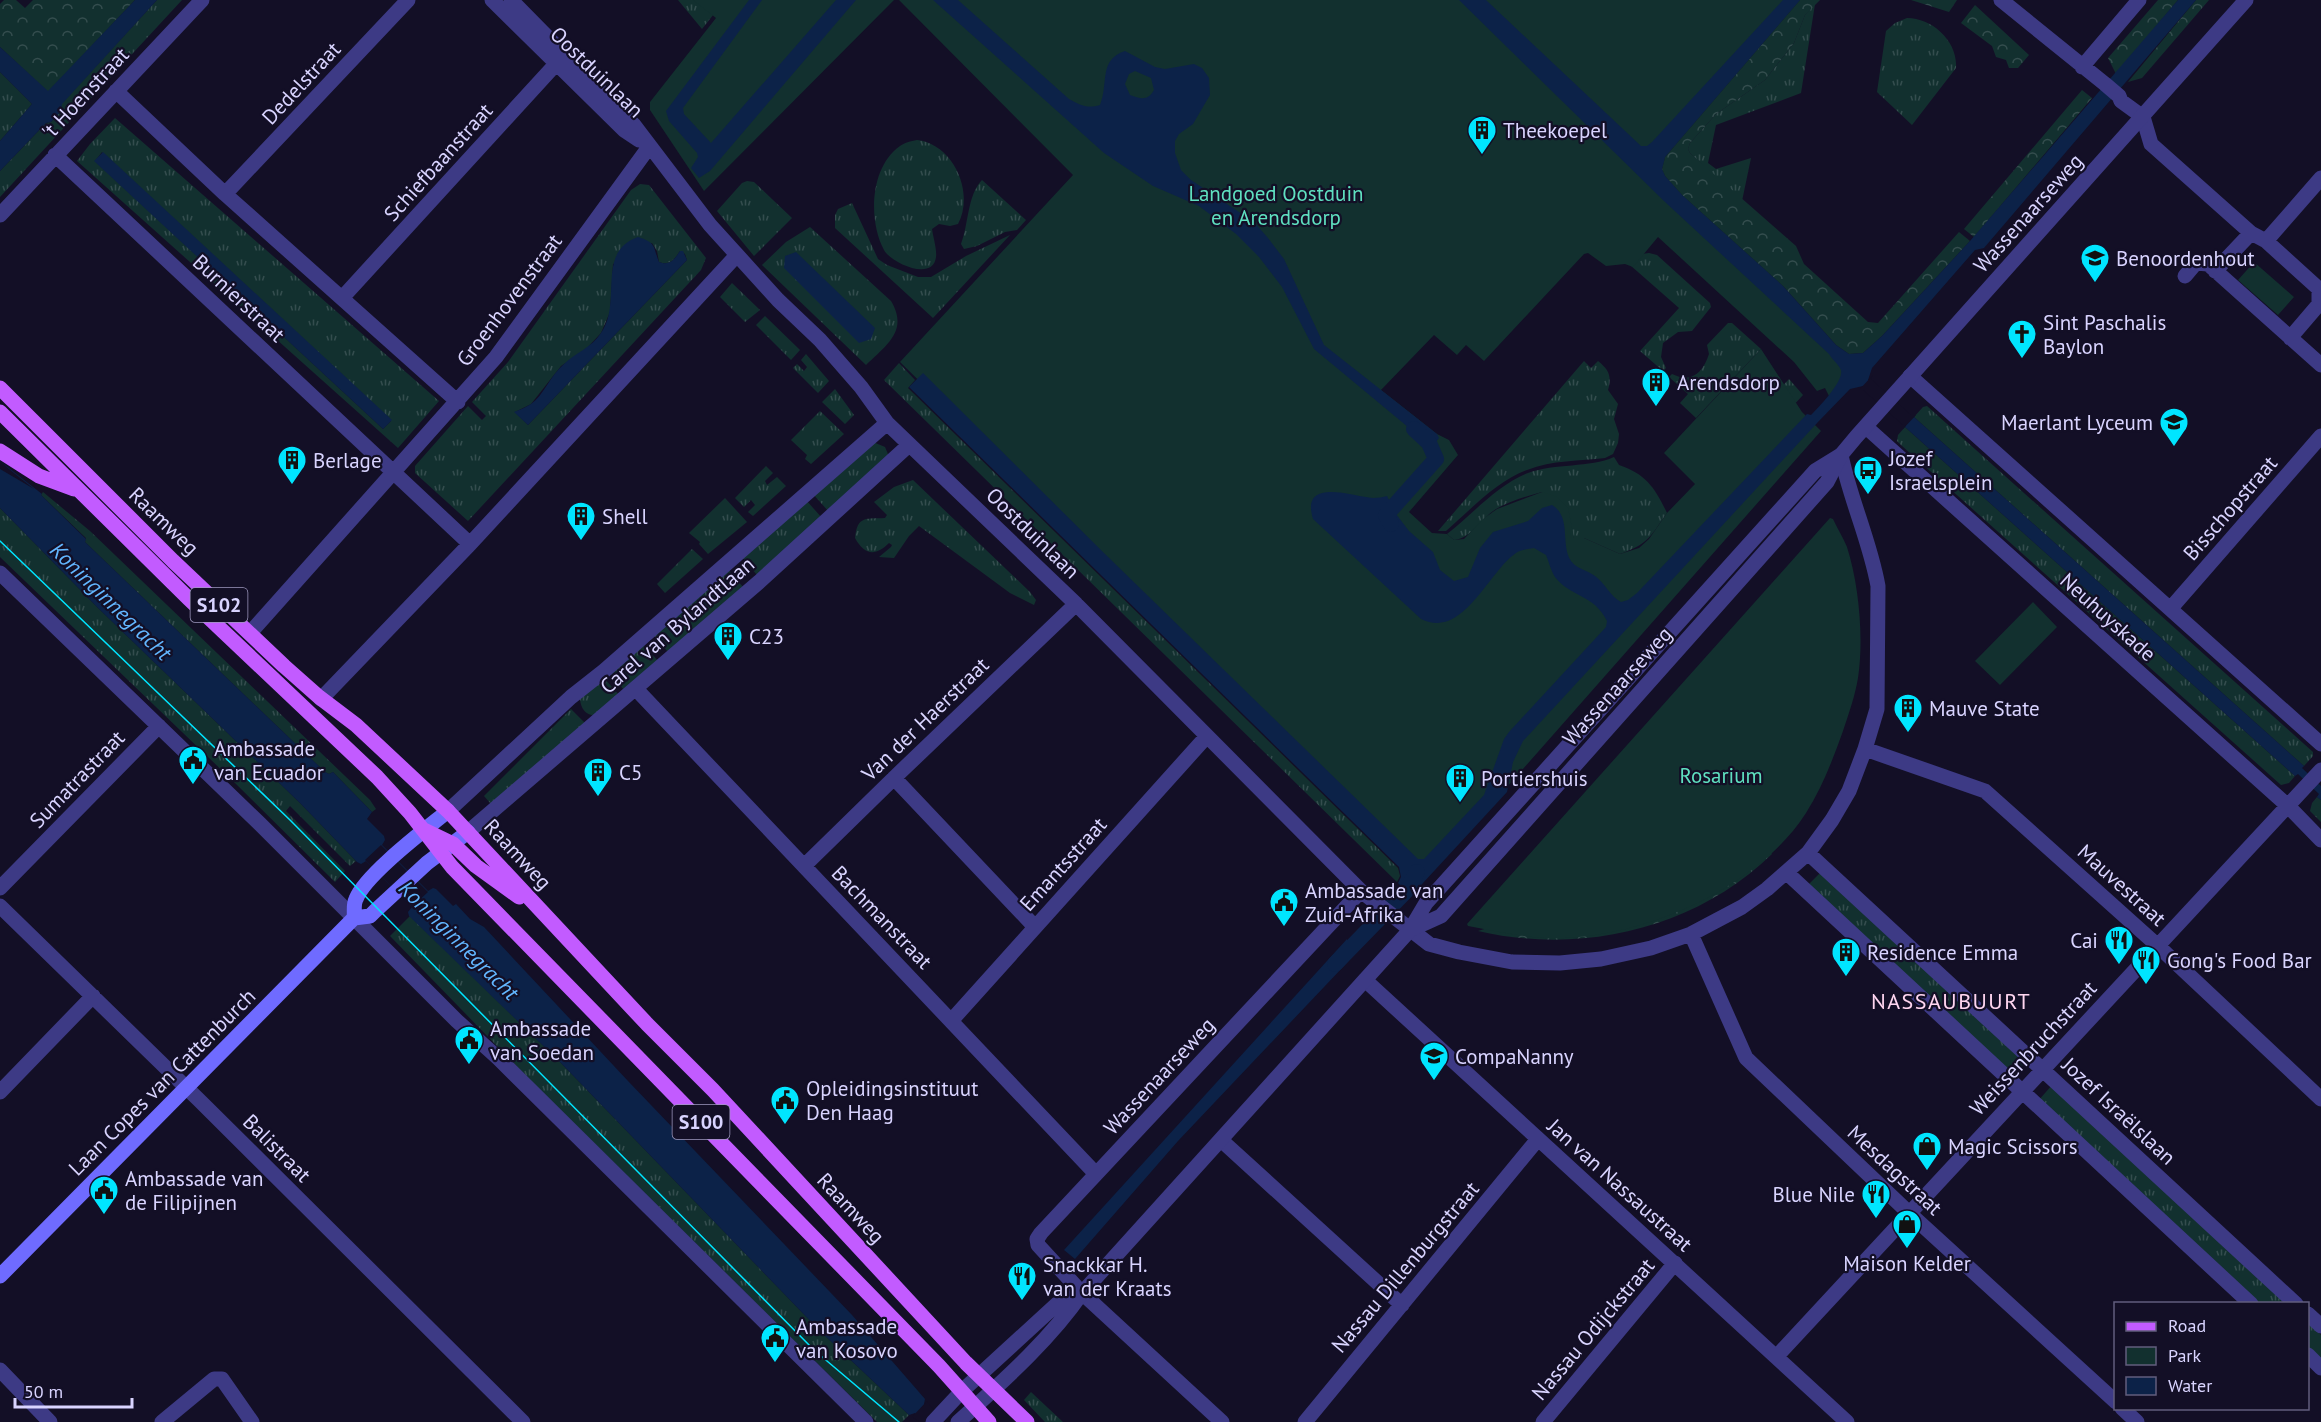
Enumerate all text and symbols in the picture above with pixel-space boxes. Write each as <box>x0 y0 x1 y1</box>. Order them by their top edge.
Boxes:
street label: Oostduinlaan <box>545 21 649 123</box>
street label: Dedelstraat <box>256 36 346 130</box>
street label: 't Hoenstraat <box>36 41 134 145</box>
street label: Schiefbaanstraat <box>378 97 498 227</box>
building icon: Theekoepel <box>1466 114 1498 156</box>
place label: Theekoepel <box>1503 117 1607 144</box>
street label: Wassenaarseweg <box>1967 148 2089 278</box>
park label: Landgoed Oostduin en Arendsdorp <box>1188 180 1364 231</box>
street label: Groenhovenstraat <box>450 228 568 372</box>
school or university icon: Benoordenhout <box>2079 242 2111 284</box>
place label: Benoordenhout <box>2116 245 2255 272</box>
street label: Burnierstraat <box>187 248 291 348</box>
place label: Sint Paschalis Baylon <box>2043 309 2166 360</box>
church icon: Sint Paschalis Baylon <box>2006 318 2038 360</box>
building icon: Arendsdorp <box>1640 366 1672 408</box>
place label: Arendsdorp <box>1677 369 1780 396</box>
school or university icon: Maerlant Lyceum <box>2158 406 2190 448</box>
place label: Maerlant Lyceum <box>2001 409 2153 436</box>
building icon: Berlage <box>276 444 308 486</box>
place label: Jozef Israelsplein <box>1888 445 1992 496</box>
place label: Berlage <box>313 447 382 474</box>
street label: Bisschopstraat <box>2177 450 2283 566</box>
bus stop icon: Jozef Israelsplein <box>1852 454 1884 496</box>
street label: Raamweg <box>123 481 205 561</box>
street label: Oostduinlaan <box>981 482 1085 584</box>
building icon: Shell <box>565 500 597 542</box>
place label: Shell <box>602 503 648 530</box>
water label: Koninginnegracht <box>44 536 179 667</box>
street label: Carel van Bylandtlaan <box>594 551 760 699</box>
street label: Neuhuyskade <box>2054 567 2162 667</box>
road number: S102 <box>190 588 248 622</box>
building icon: C23 <box>712 620 744 662</box>
street label: Wassenaarseweg <box>1556 621 1678 751</box>
place label: C23 <box>749 623 784 650</box>
street label: Van der Haerstraat <box>855 651 994 787</box>
building icon: Mauve State <box>1892 692 1924 734</box>
place label: Mauve State <box>1929 695 2040 722</box>
street label: Sumatrastraat <box>24 724 130 834</box>
place label: Ambassade van Ecuador <box>214 735 324 786</box>
public building icon: Ambassade van Ecuador <box>177 744 209 786</box>
building icon: C5 <box>582 756 614 798</box>
place label: C5 <box>619 759 642 786</box>
building icon: Portiershuis <box>1444 762 1476 804</box>
park label: Rosarium <box>1679 762 1763 789</box>
place label: Portiershuis <box>1481 765 1588 792</box>
street label: Emantsstraat <box>1014 811 1112 917</box>
street label: Raamweg <box>478 813 558 895</box>
street label: Mauvestraat <box>2072 838 2172 932</box>
street label: Bachmanstraat <box>826 860 938 974</box>
water label: Koninginnegracht <box>393 874 526 1007</box>
place label: Ambassade van Zuid-Afrika <box>1305 877 1444 928</box>
public building icon: Ambassade van Zuid-Afrika <box>1268 886 1300 928</box>
restaurant icon: Cai <box>2103 924 2135 966</box>
place label: Cai <box>2070 927 2098 954</box>
building icon: Residence Emma <box>1830 936 1862 978</box>
place label: Residence Emma <box>1867 939 2018 966</box>
restaurant icon: Gong's Food Bar <box>2130 944 2162 986</box>
place label: Gong's Food Bar <box>2167 947 2312 974</box>
street label: Weissenbruchstraat <box>1964 975 2102 1121</box>
street label: Laan Copes van Cattenburch <box>63 983 261 1181</box>
district label: NASSAUBUURT <box>1871 987 2031 1015</box>
street label: Wassenaarseweg <box>1098 1012 1220 1140</box>
place label: Ambassade van Soedan <box>490 1015 594 1066</box>
public building icon: Ambassade van Soedan <box>453 1024 485 1066</box>
school or university icon: CompaNanny <box>1418 1040 1450 1082</box>
place label: CompaNanny <box>1455 1043 1574 1070</box>
street label: Jozef Israëlslaan <box>2056 1051 2181 1171</box>
place label: Opleidingsinstituut Den Haag <box>806 1075 978 1126</box>
public building icon: Opleidingsinstituut Den Haag <box>769 1084 801 1126</box>
road number: S100 <box>672 1105 730 1139</box>
street label: Balistraat <box>237 1108 317 1188</box>
street label: Jan van Nassaustraat <box>1541 1112 1698 1257</box>
street label: Mesdagstraat <box>1842 1119 1948 1221</box>
shop icon: Magic Scissors <box>1911 1130 1943 1172</box>
place label: Magic Scissors <box>1948 1133 2078 1160</box>
place label: Ambassade van de Filipijnen <box>125 1165 264 1216</box>
street label: Raamweg <box>811 1167 891 1249</box>
public building icon: Ambassade van de Filipijnen <box>88 1174 120 1216</box>
street label: Nassau Dillenburgstraat <box>1325 1176 1485 1358</box>
restaurant icon: Blue Nile <box>1860 1178 1892 1220</box>
place label: Blue Nile <box>1772 1181 1855 1208</box>
shop icon: Maison Kelder <box>1891 1208 1923 1250</box>
place label: Maison Kelder <box>1843 1250 1971 1277</box>
place label: Snackkar H. van der Kraats <box>1043 1251 1172 1302</box>
street label: Nassau Odijckstraat <box>1526 1253 1660 1405</box>
restaurant icon: Snackkar H. van der Kraats <box>1006 1260 1038 1302</box>
legend <box>2114 1302 2309 1410</box>
place label: Ambassade van Kosovo <box>796 1313 898 1364</box>
text: Road <box>2168 1314 2206 1337</box>
public building icon: Ambassade van Kosovo <box>759 1322 791 1364</box>
text: Park <box>2168 1344 2201 1367</box>
scale bar <box>15 1371 132 1409</box>
text: Water <box>2168 1374 2212 1397</box>
text: 50 m <box>24 1380 63 1403</box>

